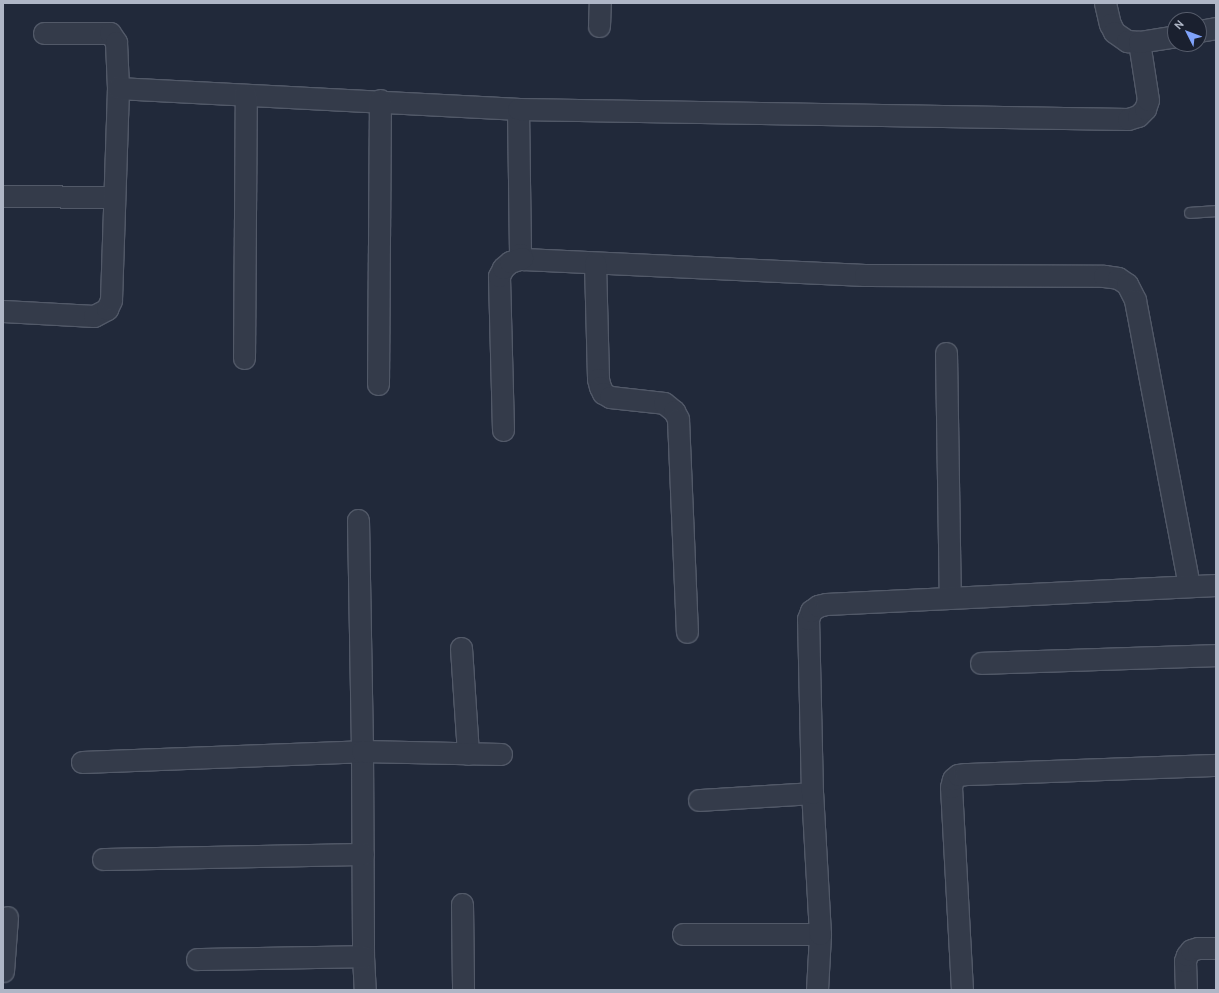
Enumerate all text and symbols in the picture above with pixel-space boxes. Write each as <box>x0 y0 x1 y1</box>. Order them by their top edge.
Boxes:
north arrow <box>1167 12 1207 52</box>
text: N <box>1171 17 1187 32</box>

